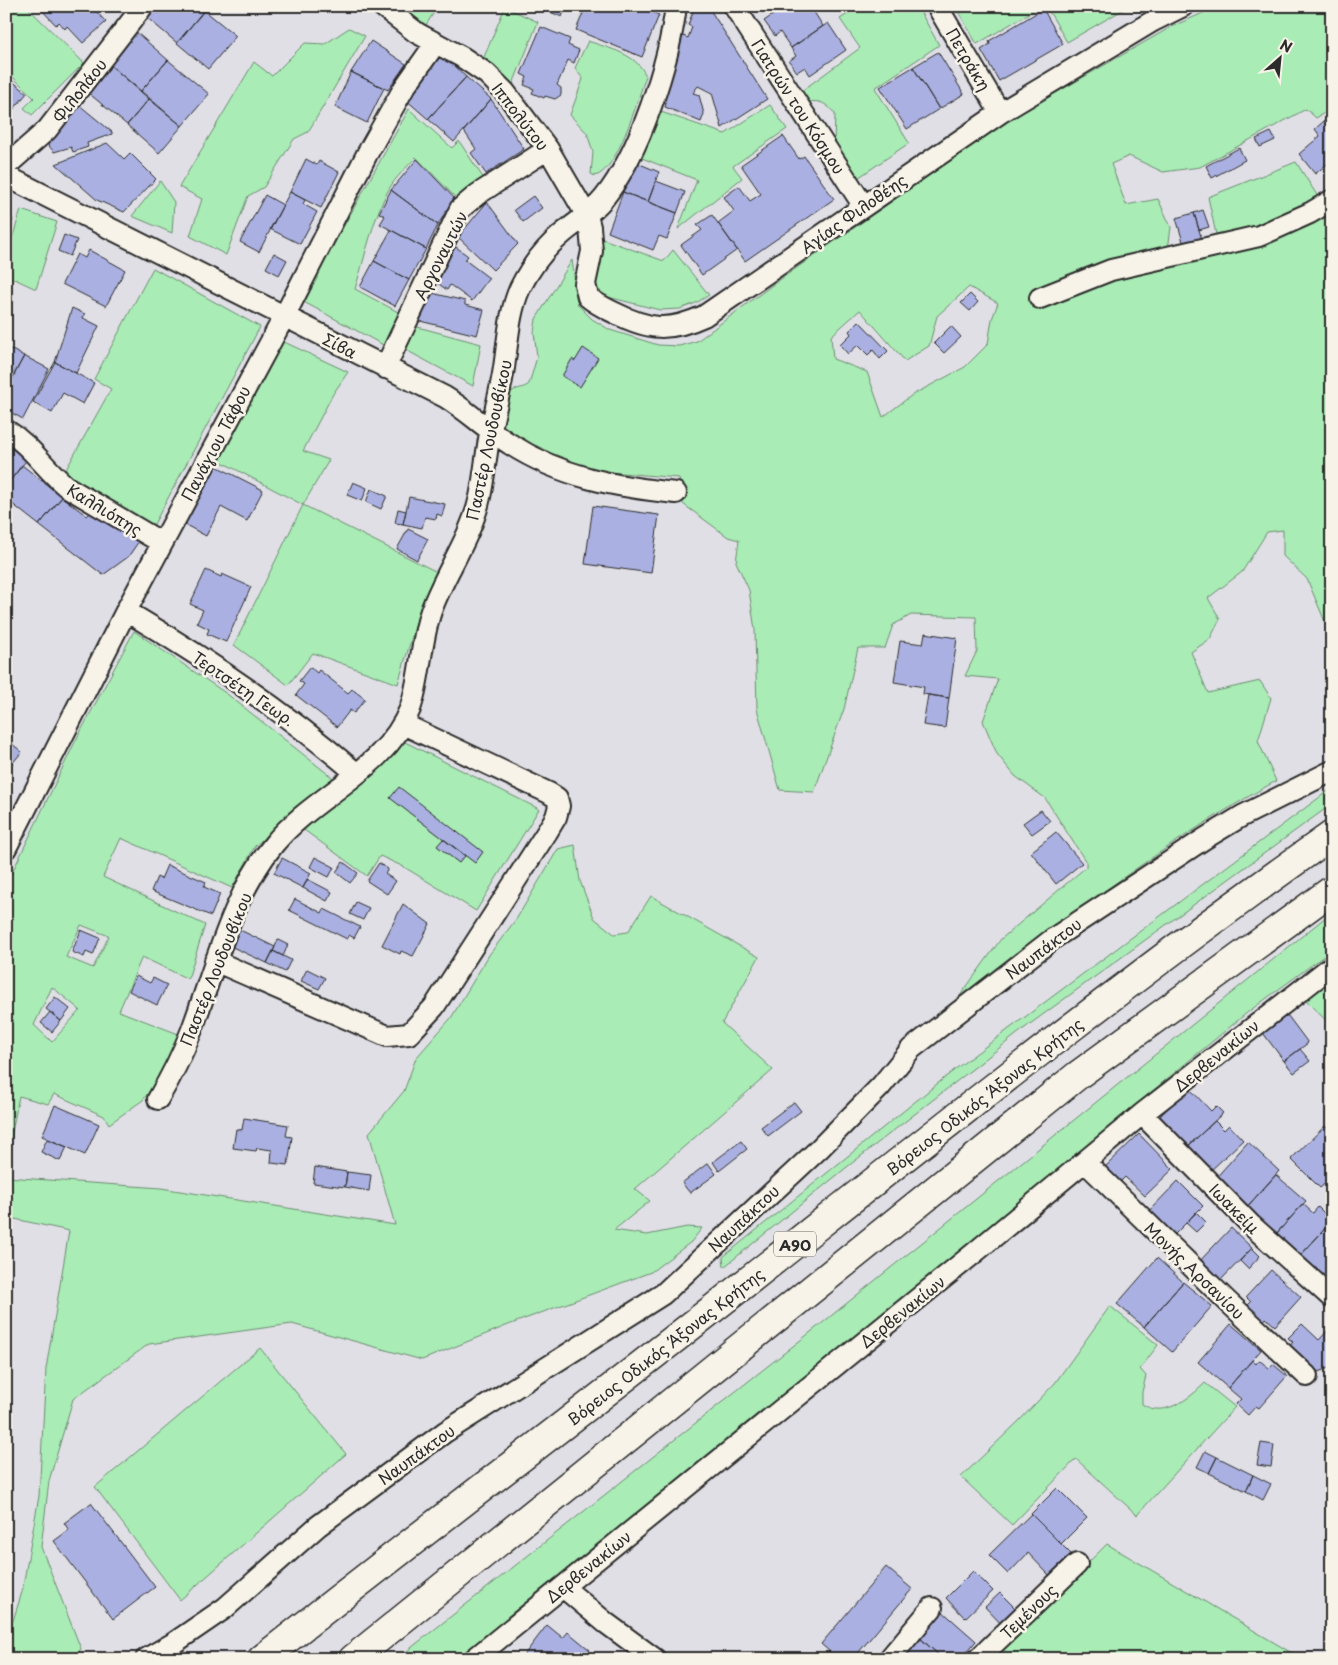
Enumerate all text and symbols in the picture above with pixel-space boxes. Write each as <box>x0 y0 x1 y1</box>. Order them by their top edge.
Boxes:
street label: Πετράκη <box>941 23 997 95</box>
north arrow <box>1256 32 1306 82</box>
street label: Γιατρών του Κόσμου <box>746 34 852 178</box>
text: N <box>1276 34 1296 58</box>
street label: Φιλολάου <box>46 53 112 127</box>
street label: Ιππολύτου <box>487 77 555 155</box>
street label: Αγίας Φιλοθέης <box>795 168 911 258</box>
street label: Αργοναυτών <box>407 206 473 304</box>
street label: Σίβα <box>319 326 362 364</box>
street label: Παστέρ Λουδουβίκου <box>459 357 517 523</box>
street label: Πανάγιου Τάφου <box>174 381 256 505</box>
street label: Καλλιόπης <box>63 477 147 541</box>
street label: Τερτσέτη Γεωρ. <box>188 645 300 731</box>
street label: Παστέρ Λουδουβίκου <box>173 888 257 1050</box>
street label: Ναυπάκτου <box>1000 911 1086 985</box>
street label: Βόρειος Οδικός Άξονας Κρήτης <box>880 1011 1088 1181</box>
street label: Δερβενακίων <box>1168 1013 1264 1097</box>
street label: Ιωακείμ <box>1204 1177 1266 1239</box>
street label: Ναυπάκτου <box>702 1179 784 1257</box>
street label: Μονής Αρσανίου <box>1140 1216 1250 1324</box>
road number: Α90 <box>774 1232 816 1256</box>
street label: Βόρειος Οδικός Άξονας Κρήτης <box>561 1261 769 1431</box>
street label: Δερβενακίων <box>854 1269 950 1353</box>
street label: Ναυπάκτου <box>373 1418 459 1490</box>
street label: Δερβενακίων <box>540 1524 636 1608</box>
street label: Τεμένους <box>994 1578 1062 1644</box>

